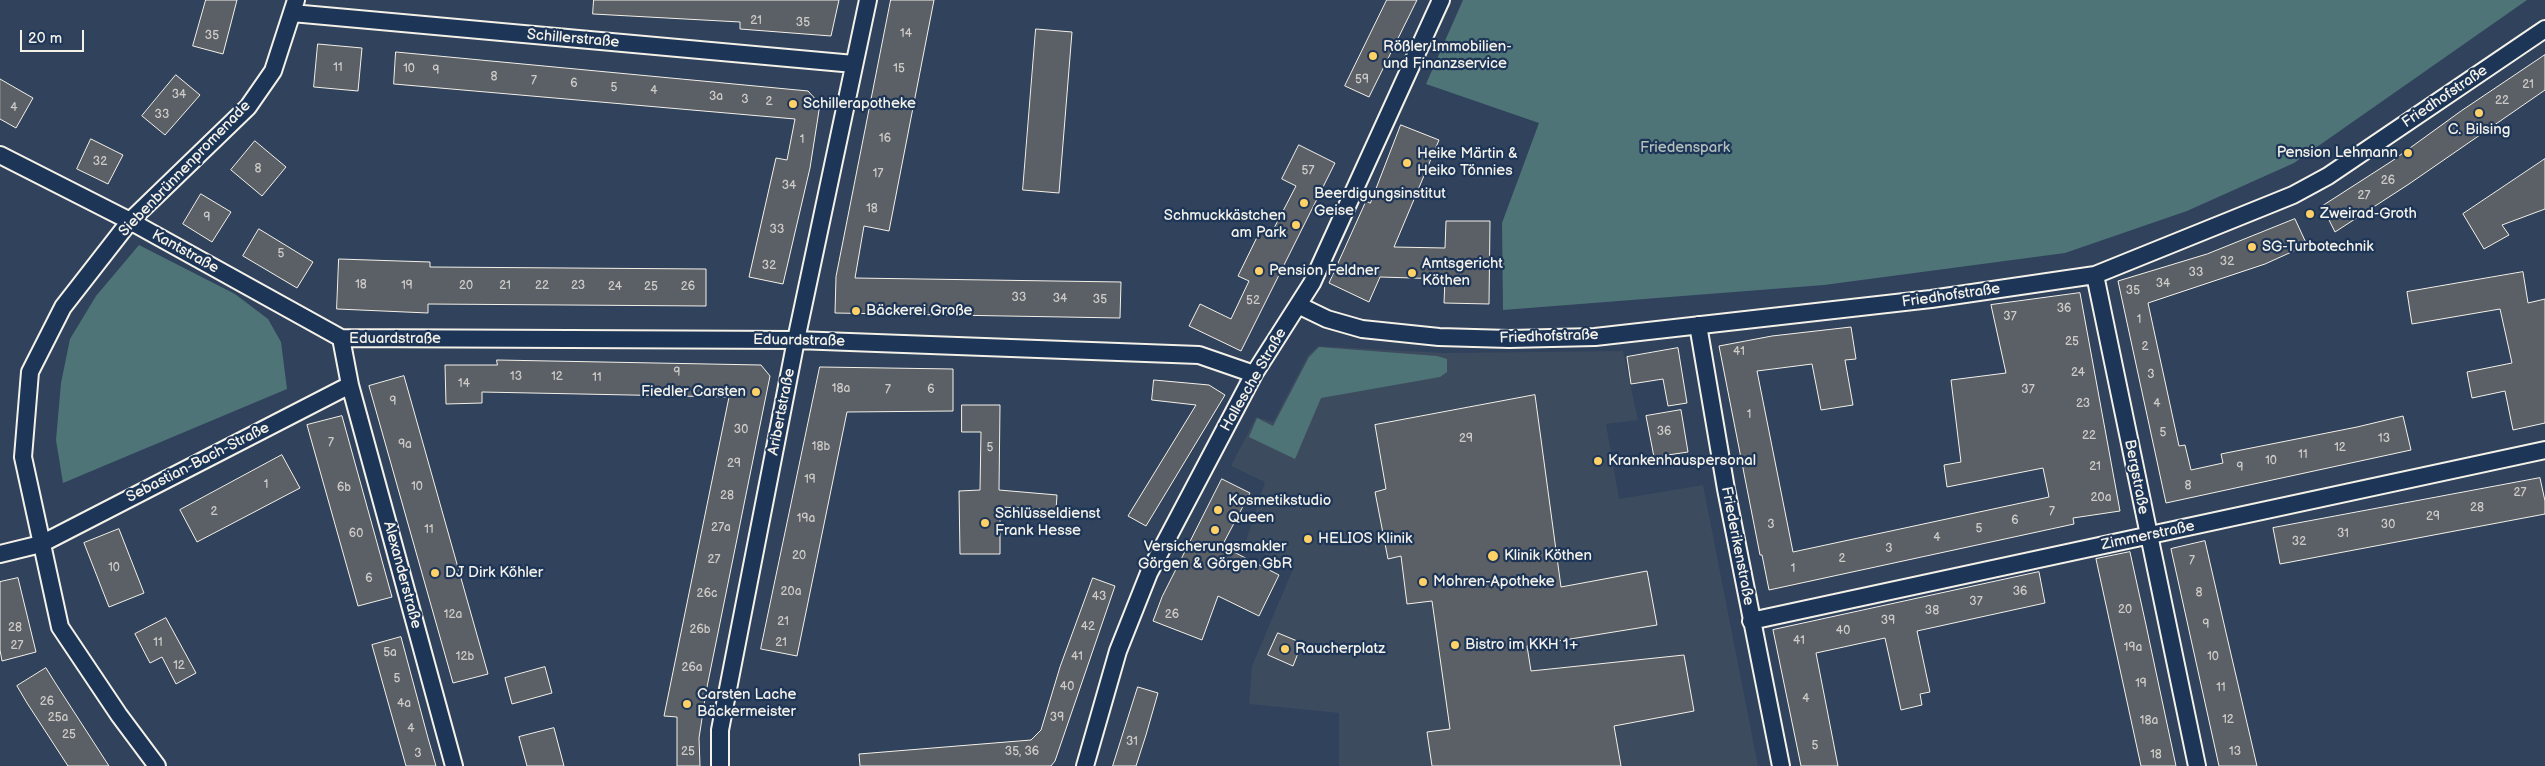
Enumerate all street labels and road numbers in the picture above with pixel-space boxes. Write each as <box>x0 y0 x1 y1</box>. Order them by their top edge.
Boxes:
street label: Schillerstraße <box>526 26 620 52</box>
street label: Friedhofstraße <box>2399 62 2491 132</box>
street label: Siebenbrünnenpromenade <box>115 97 255 241</box>
street label: Kantstraße <box>148 226 222 278</box>
street label: Friedhofstraße <box>1901 280 2001 312</box>
street label: Hallesche Straße <box>1217 325 1291 435</box>
street label: Friedhofstraße <box>1499 326 1599 348</box>
street label: Eduardstraße <box>349 330 441 348</box>
street label: Eduardstraße <box>753 331 845 351</box>
street label: Aribertstraße <box>765 367 799 457</box>
street label: Sebastian-Bach-Straße <box>124 419 272 507</box>
street label: Bergstraße <box>2120 438 2152 516</box>
street label: Friederikenstraße <box>1717 485 1757 607</box>
street label: Zimmerstraße <box>2100 517 2196 555</box>
street label: Alexanderstraße <box>379 519 425 631</box>

